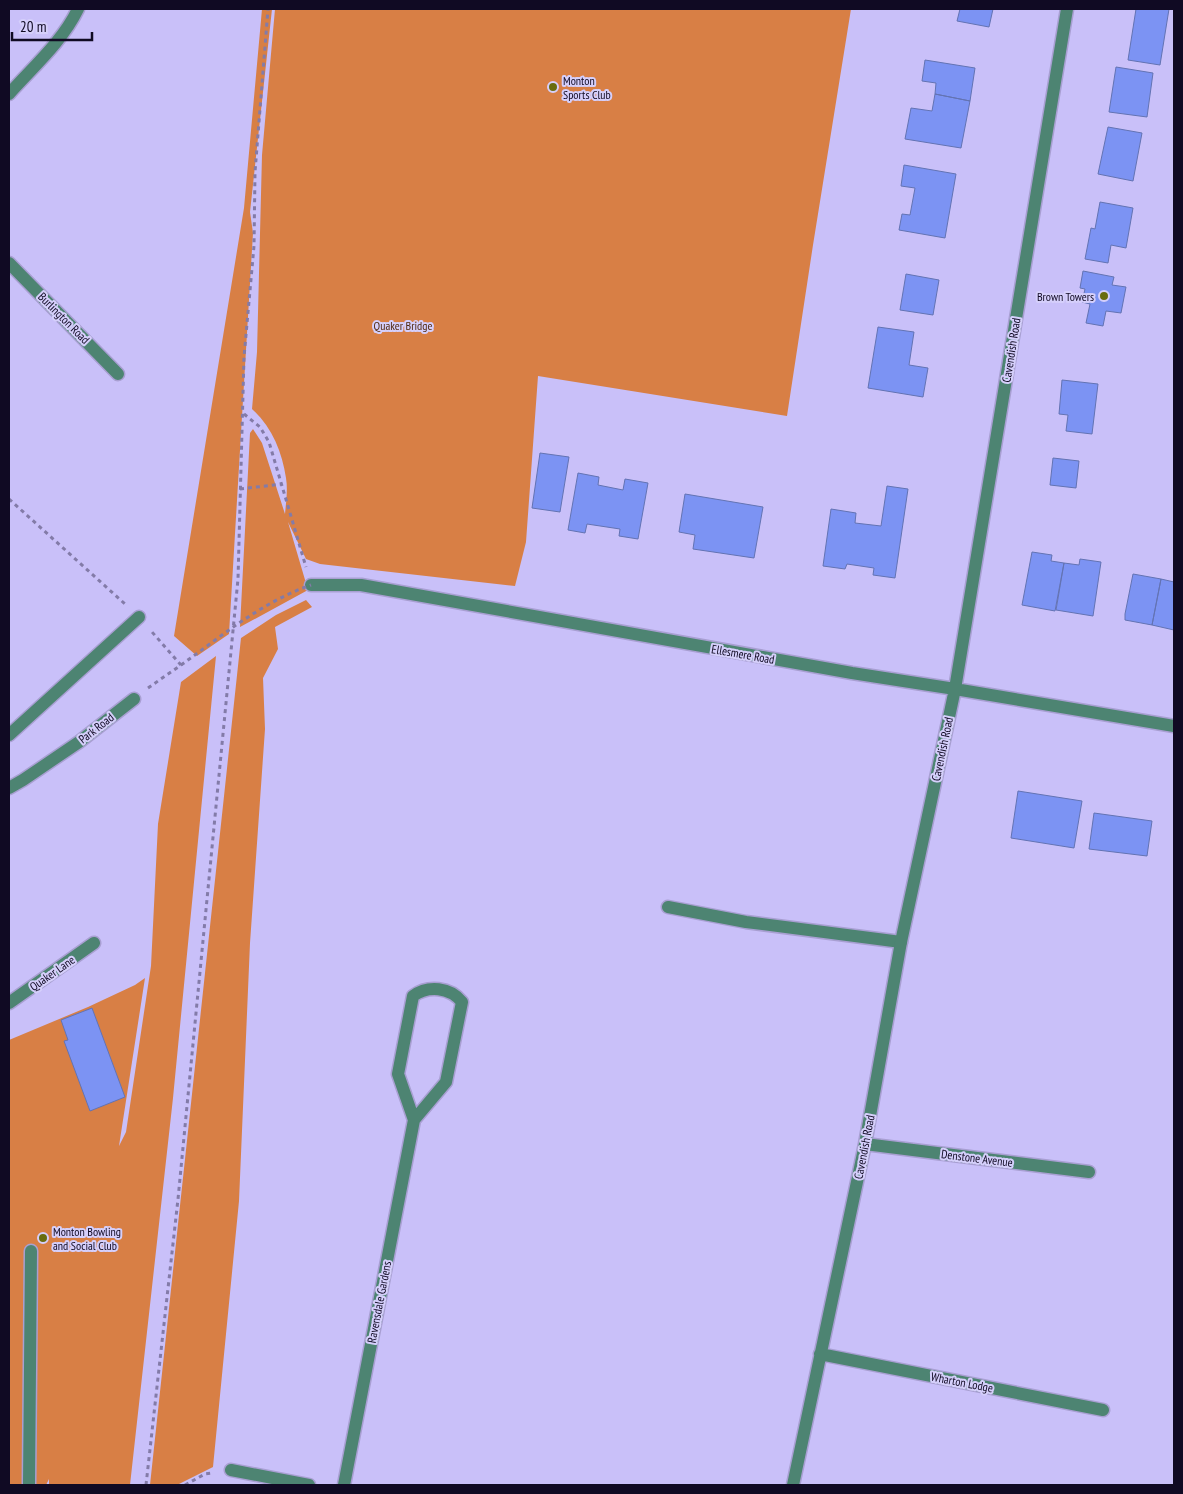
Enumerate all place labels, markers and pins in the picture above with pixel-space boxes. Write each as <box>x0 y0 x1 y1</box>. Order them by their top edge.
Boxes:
place label: Monton Sports Club <box>563 73 611 102</box>
marker: Monton Sports Club <box>547 81 559 93</box>
place label: Brown Towers <box>1037 289 1094 304</box>
marker: Brown Towers <box>1098 290 1110 302</box>
place label: Monton Bowling and Social Club <box>53 1224 121 1253</box>
marker: Monton Bowling and Social Club <box>37 1232 49 1244</box>

